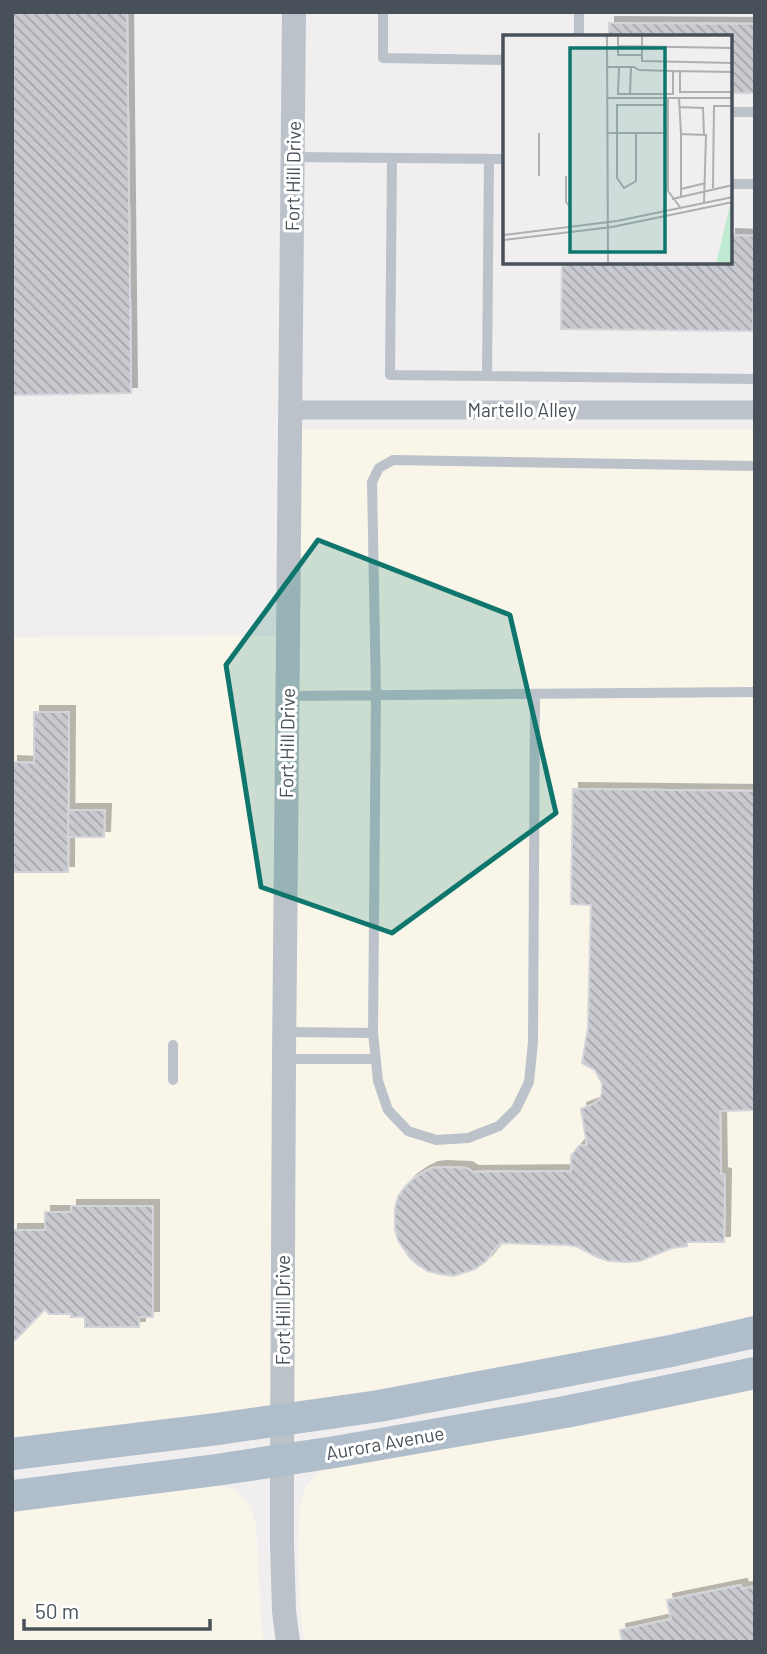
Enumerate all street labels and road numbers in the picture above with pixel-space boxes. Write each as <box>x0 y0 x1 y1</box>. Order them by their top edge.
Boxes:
street label: Fort Hill Drive <box>280 121 305 231</box>
street label: Martello Alley <box>467 398 577 421</box>
street label: Fort Hill Drive <box>274 688 299 798</box>
street label: Fort Hill Drive <box>271 1255 294 1365</box>
street label: Aurora Avenue <box>324 1421 446 1464</box>

